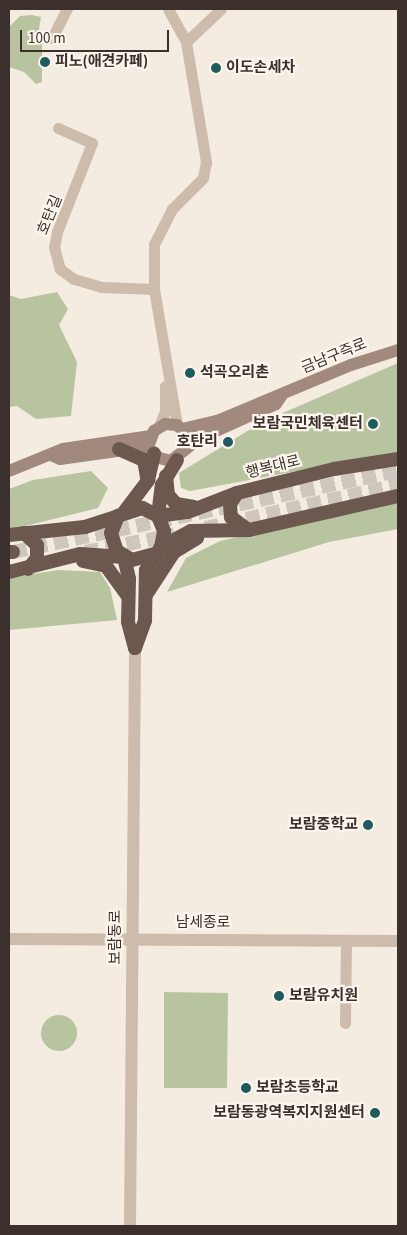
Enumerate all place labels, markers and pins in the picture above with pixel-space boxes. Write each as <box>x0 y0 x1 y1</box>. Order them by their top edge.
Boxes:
place label: 피노(애견카페) <box>55 53 148 71</box>
marker: 피노(애견카페) <box>39 56 51 68</box>
place label: 이도손세차 <box>226 59 295 77</box>
marker: 이도손세차 <box>210 62 222 74</box>
place label: 석곡오리촌 <box>200 364 269 382</box>
marker: 석곡오리촌 <box>184 367 196 379</box>
place label: 보람국민체육센터 <box>253 415 363 433</box>
marker: 보람국민체육센터 <box>367 418 379 430</box>
place label: 호탄리 <box>177 433 218 451</box>
marker: 호탄리 <box>222 436 234 448</box>
place label: 보람중학교 <box>289 816 358 834</box>
marker: 보람중학교 <box>362 819 374 831</box>
place label: 보람유치원 <box>289 987 358 1005</box>
marker: 보람유치원 <box>273 990 285 1002</box>
place label: 보람초등학교 <box>256 1079 339 1097</box>
marker: 보람초등학교 <box>240 1082 252 1094</box>
place label: 보람동광역복지지원센터 <box>213 1104 365 1122</box>
marker: 보람동광역복지지원센터 <box>369 1107 381 1119</box>

